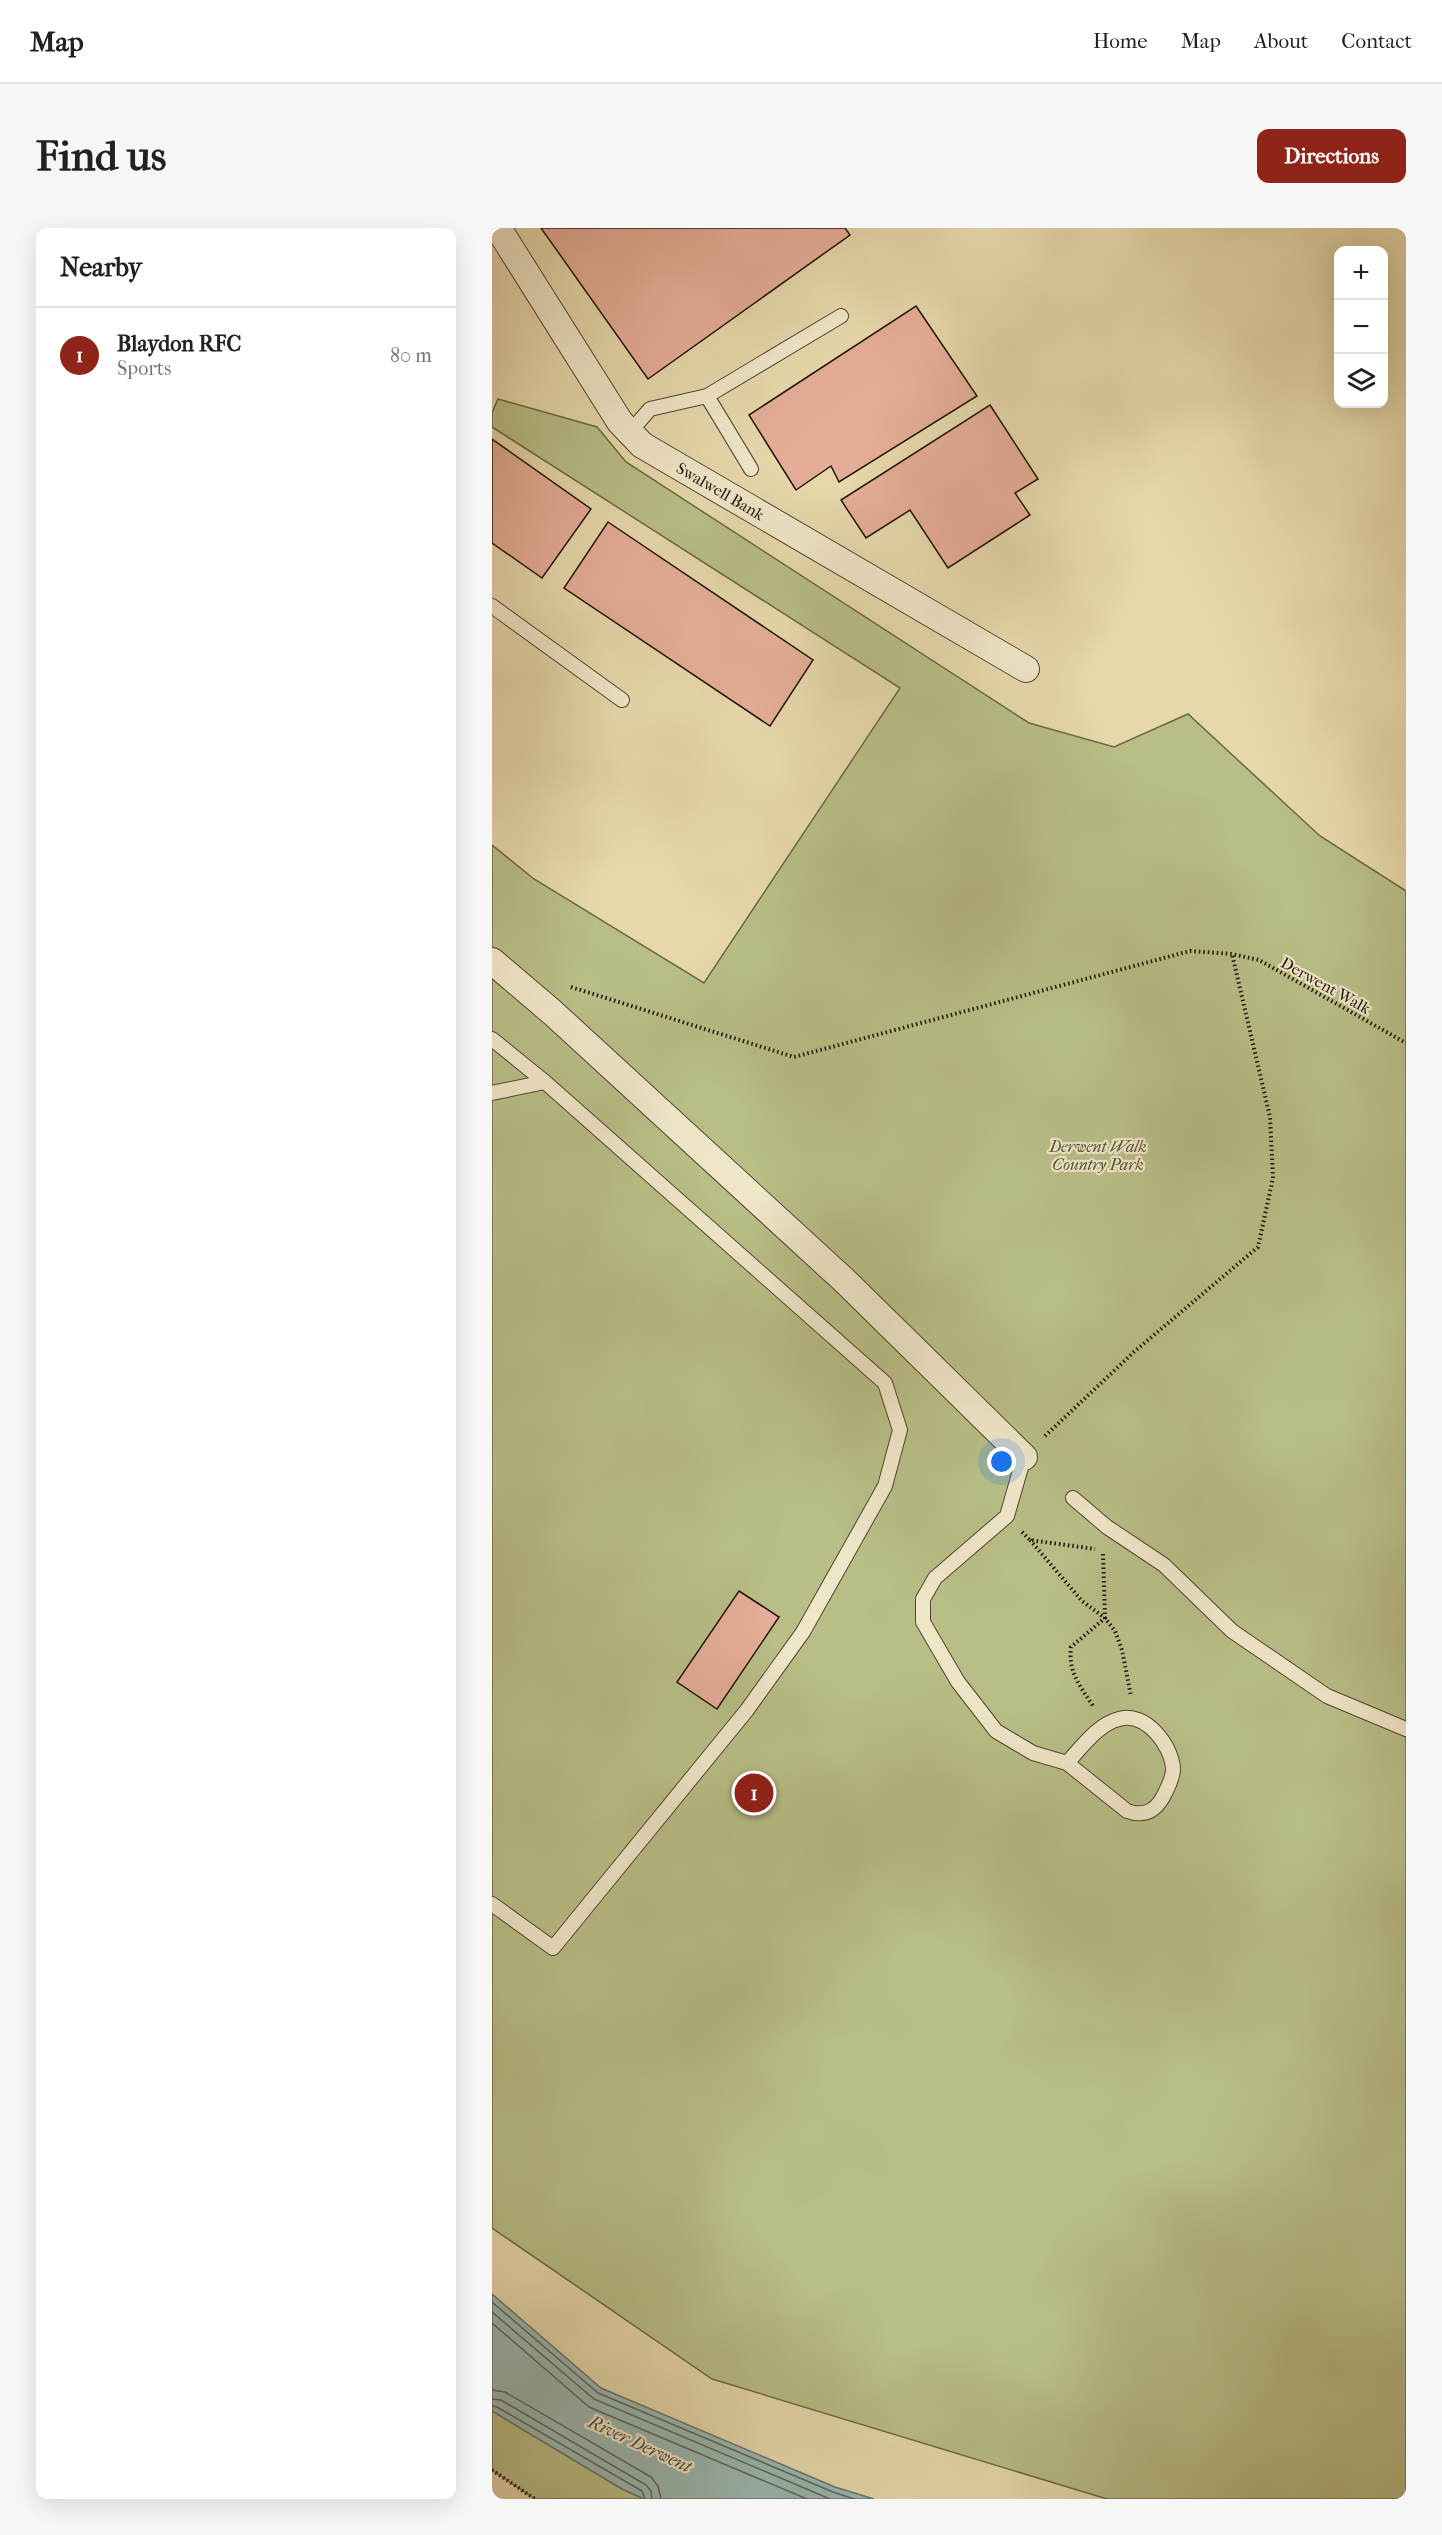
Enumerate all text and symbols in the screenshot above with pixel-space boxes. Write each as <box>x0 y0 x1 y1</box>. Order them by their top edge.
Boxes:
text: Map <box>30 25 84 58</box>
text: Home <box>1093 29 1148 53</box>
text: Map <box>1181 29 1221 53</box>
text: About <box>1254 29 1308 53</box>
text: Contact <box>1341 29 1412 53</box>
button: Directions <box>1257 129 1406 183</box>
text: Find us <box>36 132 166 181</box>
map controls <box>1334 246 1388 408</box>
button: + <box>1334 246 1388 300</box>
text: Nearby <box>60 252 142 283</box>
button: − <box>1334 300 1388 354</box>
text: Blaydon RFC <box>117 331 241 357</box>
text: 1 <box>76 344 83 367</box>
text: 80 m <box>390 344 432 367</box>
button: layers <box>1334 354 1388 408</box>
text: Sports <box>117 357 171 380</box>
street label: Swalwell Bank <box>673 458 768 525</box>
street label: Derwent Walk <box>1278 953 1375 1018</box>
park label: Derwent Walk Country Park <box>1048 1137 1147 1174</box>
your location <box>987 1447 1016 1476</box>
pin: 1 <box>734 1770 774 1816</box>
water label: River Derwent <box>584 2411 696 2478</box>

